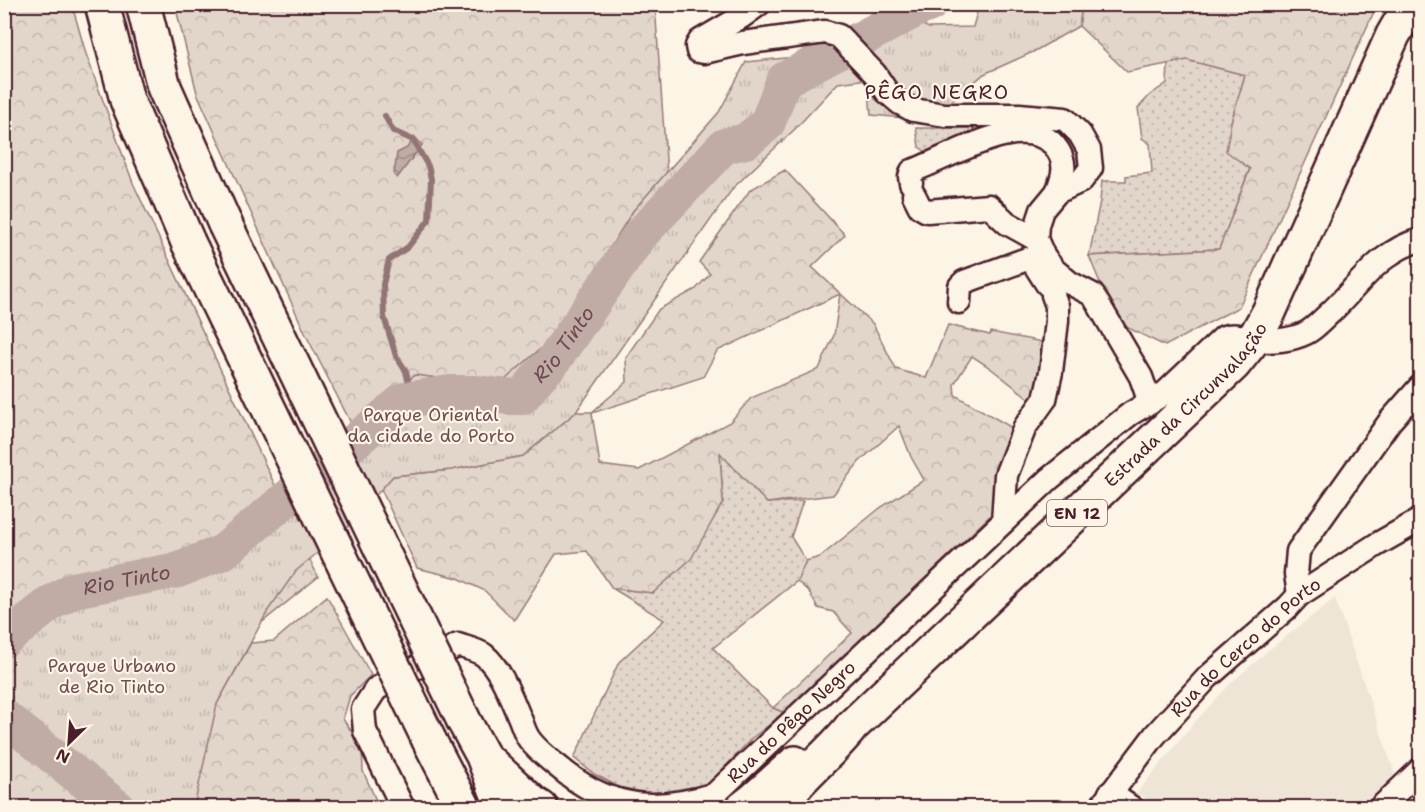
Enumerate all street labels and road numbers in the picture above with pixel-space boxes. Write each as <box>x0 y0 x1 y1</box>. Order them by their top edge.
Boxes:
street label: Estrada da Circunvalação <box>1099 318 1273 493</box>
road number: EN 12 <box>1047 500 1107 526</box>
street label: Rua do Cerco do Porto <box>1165 572 1325 722</box>
street label: Rua do Pêgo Negro <box>722 655 861 788</box>

